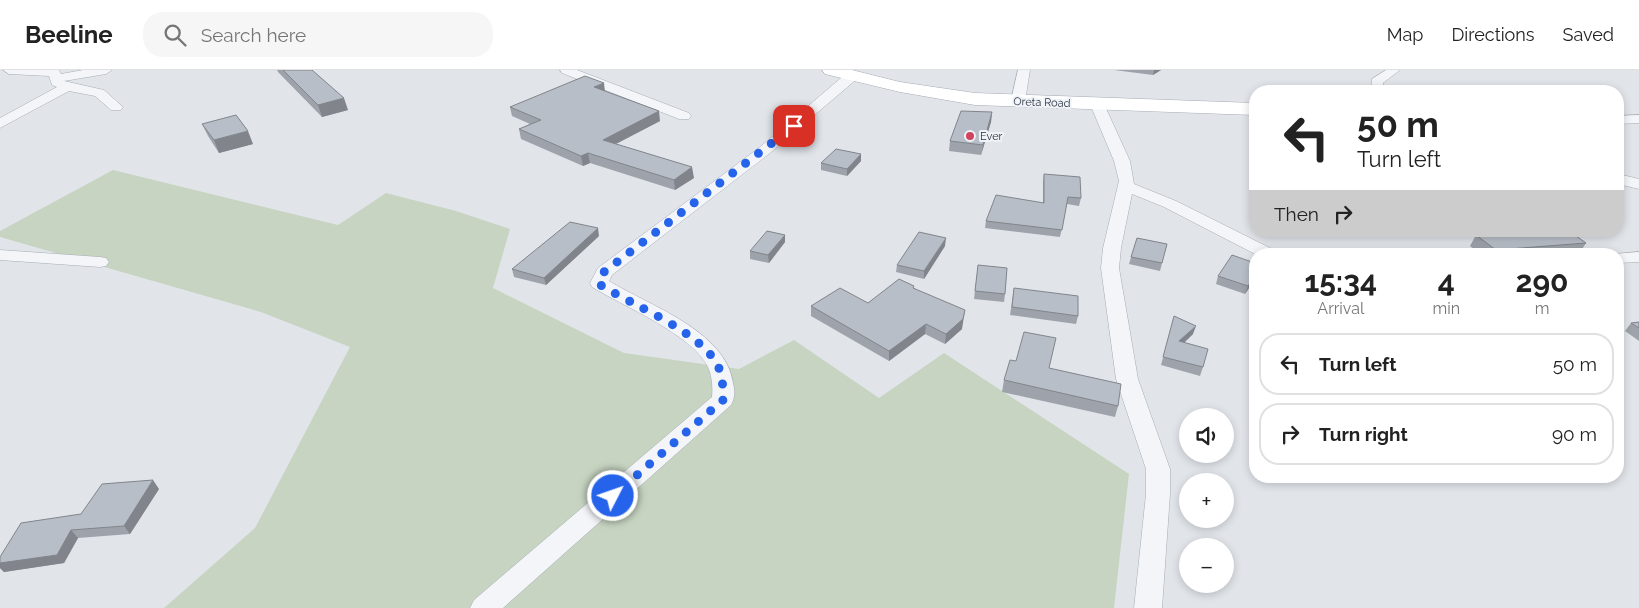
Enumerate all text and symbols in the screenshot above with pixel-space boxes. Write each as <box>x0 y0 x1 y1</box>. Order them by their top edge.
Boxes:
search box <box>143 12 493 57</box>
text: Beeline <box>25 20 113 49</box>
icon: search <box>161 21 189 49</box>
text: Search here <box>201 24 306 46</box>
text: Map <box>1387 24 1423 45</box>
text: Directions <box>1451 24 1535 45</box>
text: Saved <box>1563 24 1614 45</box>
street label: Oreta Road <box>1013 95 1071 110</box>
text: 50 m <box>1357 104 1439 145</box>
pin <box>773 105 815 147</box>
icon: left <box>1274 105 1339 170</box>
icon: arrive <box>780 112 808 140</box>
marker: Ever <box>964 130 976 142</box>
place label: Ever <box>980 130 1003 143</box>
text: Turn left <box>1357 146 1441 172</box>
icon: right <box>1329 200 1357 228</box>
text: Then <box>1274 203 1319 225</box>
text: 15:34 <box>1304 264 1377 299</box>
text: 4 <box>1438 264 1455 299</box>
text: 290 <box>1516 264 1569 299</box>
text: Arrival <box>1317 299 1364 318</box>
text: min <box>1433 299 1460 318</box>
text: m <box>1535 299 1549 318</box>
icon: left <box>1276 350 1304 378</box>
text: Turn left <box>1319 353 1396 375</box>
text: 50 m <box>1553 353 1597 375</box>
map controls <box>1179 408 1234 593</box>
button: sound <box>1179 408 1234 463</box>
icon: right <box>1276 420 1304 448</box>
text: Turn right <box>1319 423 1408 445</box>
text: 90 m <box>1552 423 1597 445</box>
position arrow <box>586 469 638 521</box>
button: + <box>1179 473 1234 528</box>
button: − <box>1179 538 1234 593</box>

